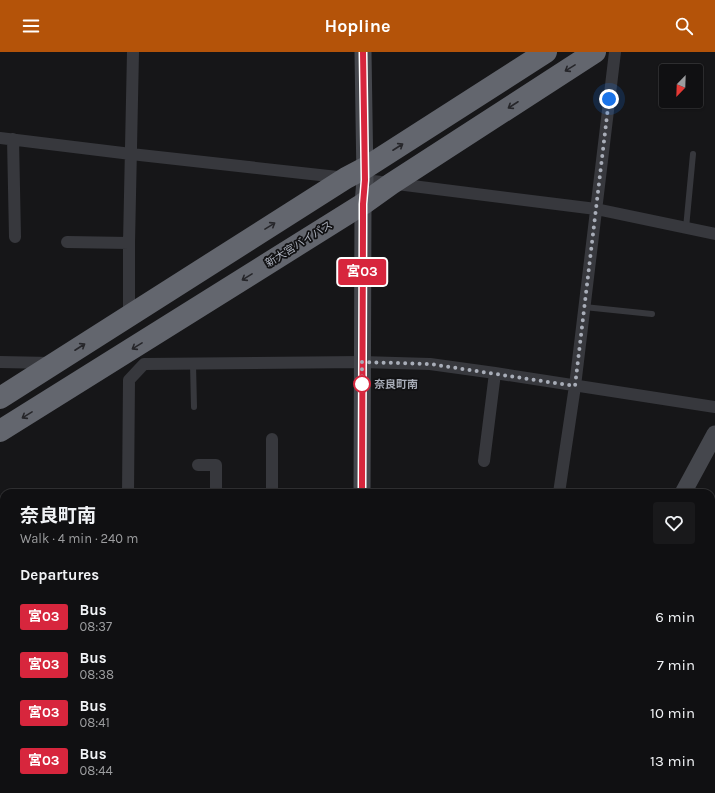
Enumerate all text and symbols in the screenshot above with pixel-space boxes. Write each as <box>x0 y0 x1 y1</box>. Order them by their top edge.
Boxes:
icon: menu <box>20 15 42 37</box>
text: Hopline <box>324 15 391 37</box>
icon: search <box>673 15 695 37</box>
one-way arrow <box>564 64 576 72</box>
north arrow <box>659 64 703 108</box>
map controls <box>659 64 703 108</box>
your location <box>599 89 619 109</box>
one-way arrow <box>507 101 519 109</box>
one-way arrow <box>392 142 403 151</box>
street label: 新大宮バイパス <box>263 218 335 270</box>
one-way arrow <box>264 222 276 230</box>
line badge: 宮03 <box>339 259 385 285</box>
text: 宮03 <box>346 263 378 280</box>
one-way arrow <box>241 273 253 281</box>
one-way arrow <box>131 342 143 350</box>
one-way arrow <box>74 343 86 351</box>
marker: 奈良町南 <box>353 375 371 393</box>
place label: 奈良町南 <box>374 378 418 391</box>
one-way arrow <box>21 410 32 419</box>
button: heart <box>653 502 695 544</box>
text: 奈良町南 <box>20 505 96 527</box>
text: Walk · 4 min · 240 m <box>20 531 138 546</box>
text: Departures <box>20 566 99 584</box>
text: Bus <box>80 601 107 619</box>
text: 宮03 <box>28 608 60 625</box>
text: 6 min <box>655 608 695 626</box>
text: 08:37 <box>80 619 112 634</box>
text: Bus <box>80 649 107 667</box>
text: 宮03 <box>28 656 60 673</box>
text: 7 min <box>657 656 695 674</box>
text: 08:38 <box>80 667 114 682</box>
text: Bus <box>80 697 107 715</box>
text: 宮03 <box>28 704 60 721</box>
text: 10 min <box>650 704 695 722</box>
text: 08:41 <box>80 715 110 730</box>
text: Bus <box>80 745 107 763</box>
text: 宮03 <box>28 752 60 769</box>
text: 13 min <box>650 752 695 770</box>
text: 08:44 <box>80 763 113 778</box>

